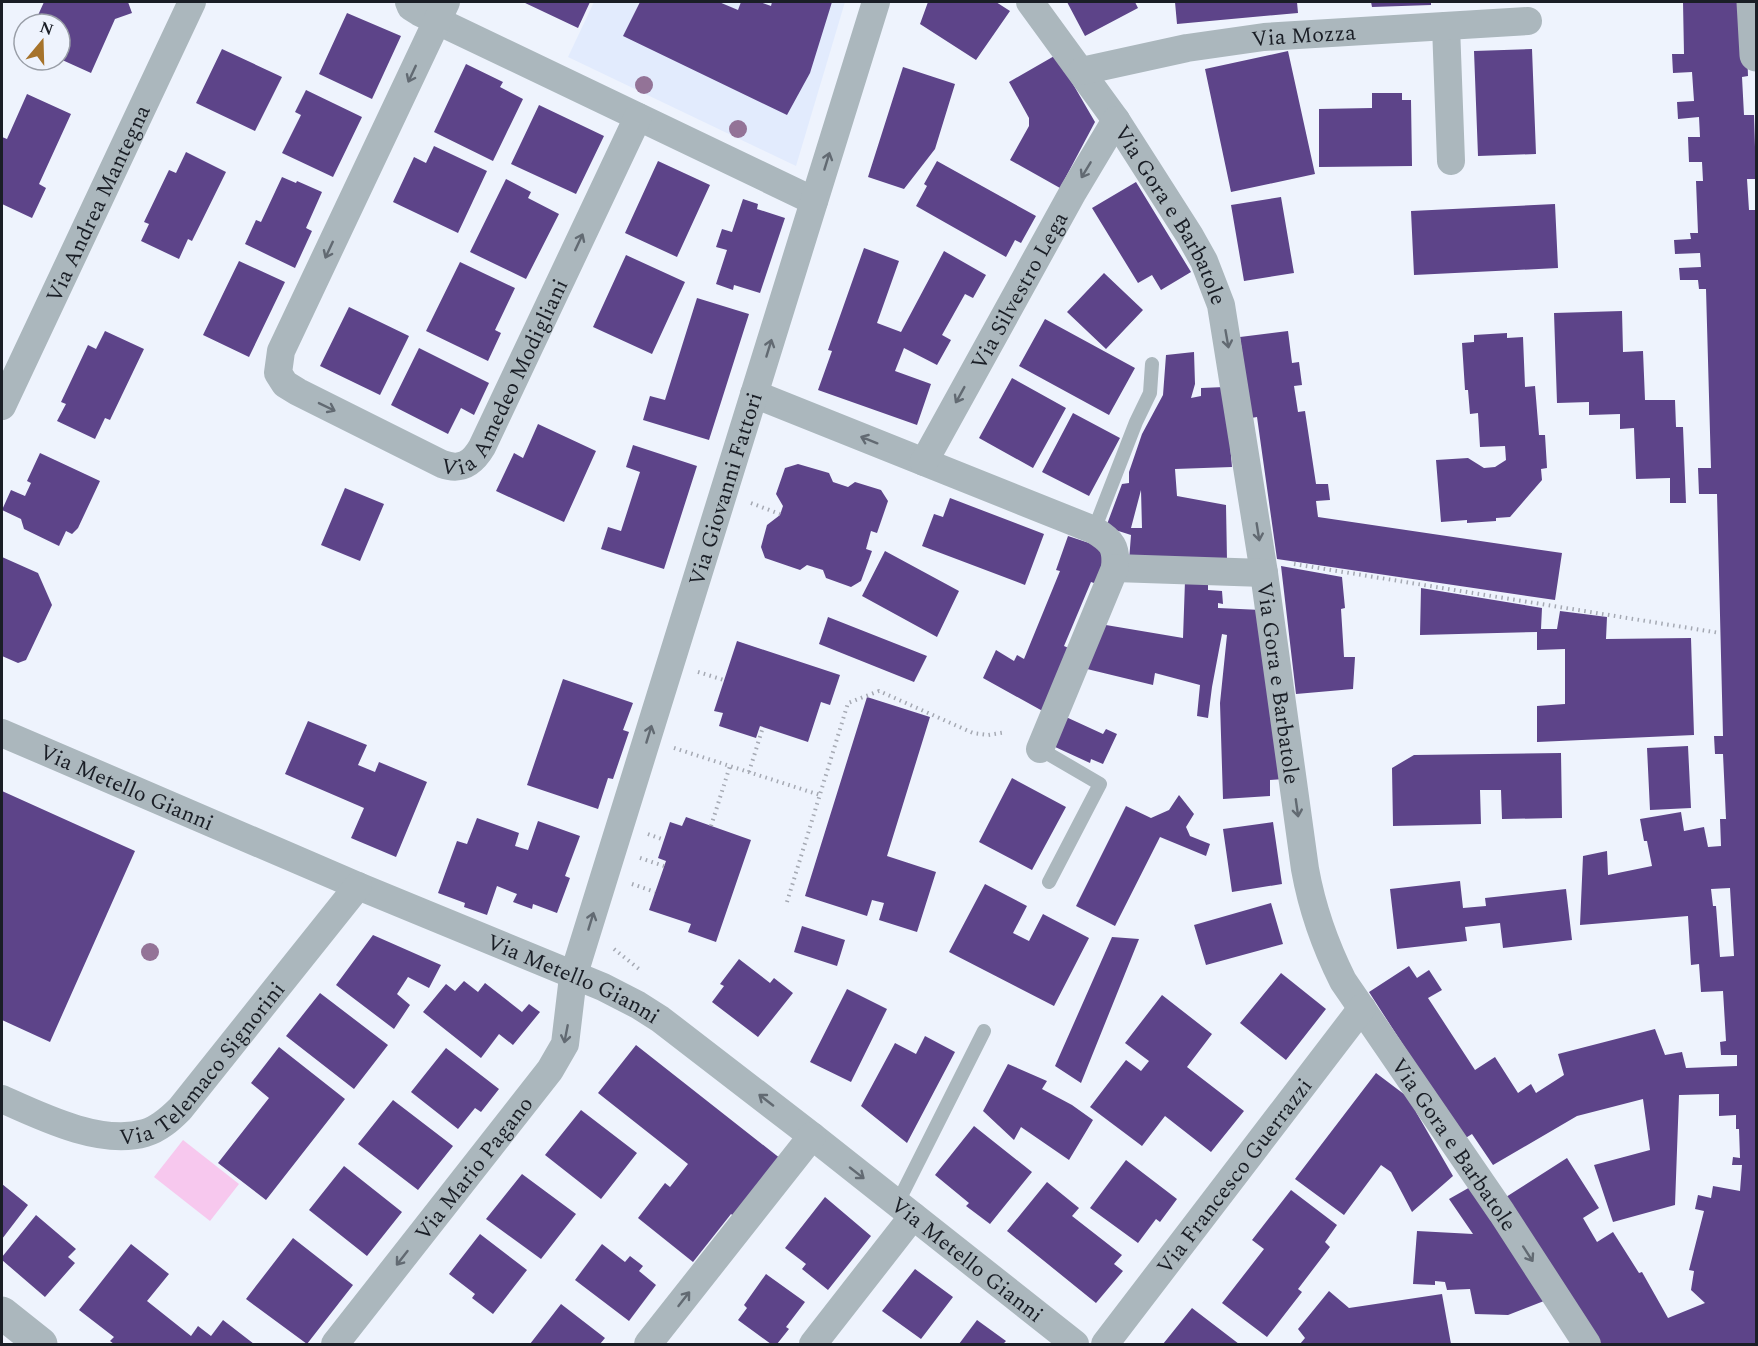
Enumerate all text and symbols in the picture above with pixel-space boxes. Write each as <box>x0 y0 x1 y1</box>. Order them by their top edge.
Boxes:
north arrow <box>12 12 72 72</box>
text: N <box>36 15 57 42</box>
street label: Via Mozza <box>1250 16 1357 57</box>
one-way arrow <box>406 64 418 82</box>
street label: Via Andrea Mantegna <box>38 99 160 308</box>
street label: Via Gora e Barbatole <box>1105 119 1234 310</box>
one-way arrow <box>822 152 833 171</box>
one-way arrow <box>1080 161 1092 178</box>
street label: Via Silvestro Lega <box>963 206 1077 376</box>
one-way arrow <box>573 234 585 252</box>
one-way arrow <box>322 240 334 258</box>
street label: Via Amedeo Modigliani <box>438 273 577 485</box>
one-way arrow <box>1222 329 1233 348</box>
one-way arrow <box>764 339 775 358</box>
one-way arrow <box>954 386 965 404</box>
street label: Via Giovanni Fattori <box>681 388 772 590</box>
one-way arrow <box>317 401 335 413</box>
one-way arrow <box>861 434 879 445</box>
one-way arrow <box>1252 521 1263 541</box>
street label: Via Gora e Barbatole <box>1247 580 1308 786</box>
one-way arrow <box>644 725 655 744</box>
street label: Via Metello Gianni <box>34 736 219 840</box>
one-way arrow <box>1291 798 1302 817</box>
one-way arrow <box>586 912 597 931</box>
street label: Via Metello Gianni <box>482 926 666 1033</box>
street label: Via Telemaco Signorini <box>118 975 294 1155</box>
one-way arrow <box>560 1024 571 1044</box>
street label: Via Gora e Barbatole <box>1382 1052 1525 1238</box>
street label: Via Francesco Guerrazzi <box>1149 1071 1321 1282</box>
street label: Via Mario Pagano <box>407 1089 542 1248</box>
one-way arrow <box>758 1094 774 1107</box>
one-way arrow <box>849 1166 865 1179</box>
street label: Via Metello Gianni <box>883 1189 1050 1331</box>
one-way arrow <box>1522 1245 1534 1262</box>
one-way arrow <box>396 1250 409 1266</box>
one-way arrow <box>678 1291 691 1307</box>

